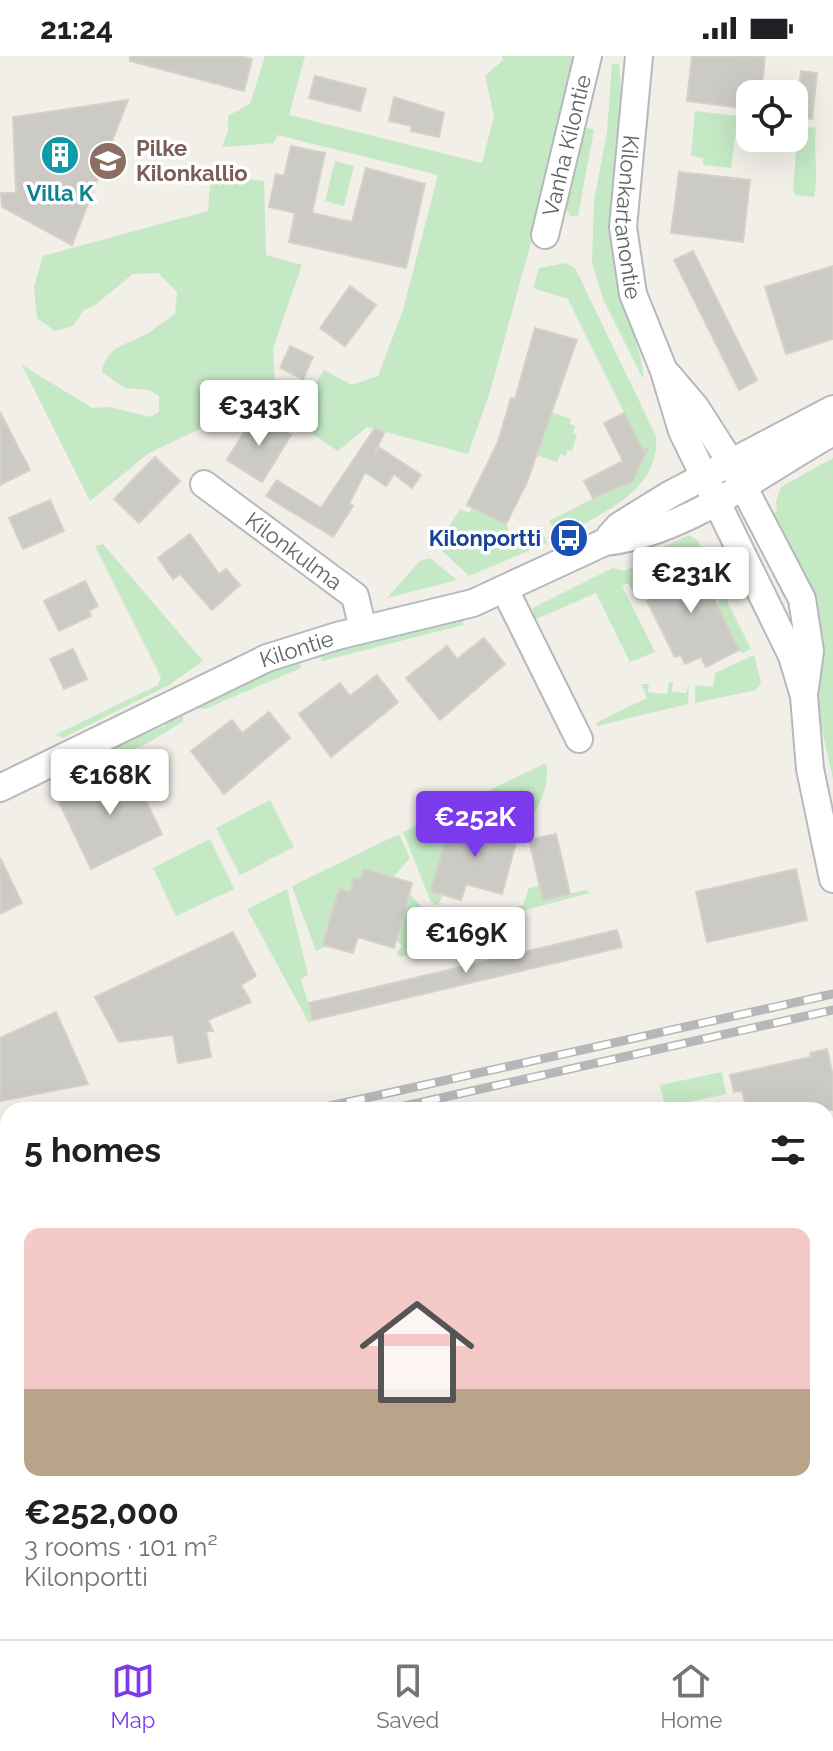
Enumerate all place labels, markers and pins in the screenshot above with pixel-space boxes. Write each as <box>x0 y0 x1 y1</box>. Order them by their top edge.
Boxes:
building icon: Villa K <box>39 134 81 176</box>
place label: Pilke Kilonkallio <box>136 135 248 186</box>
school or university icon: Pilke Kilonkallio <box>87 140 129 182</box>
place label: Villa K <box>26 180 94 206</box>
pin: €343K <box>203 380 315 448</box>
bus stop icon: Kilonportti <box>548 517 590 559</box>
place label: Kilonportti <box>429 525 541 551</box>
pin: €231K <box>635 547 747 615</box>
pin: €168K <box>54 749 166 817</box>
pin: €252K <box>419 791 531 859</box>
pin: €169K <box>410 907 522 975</box>

